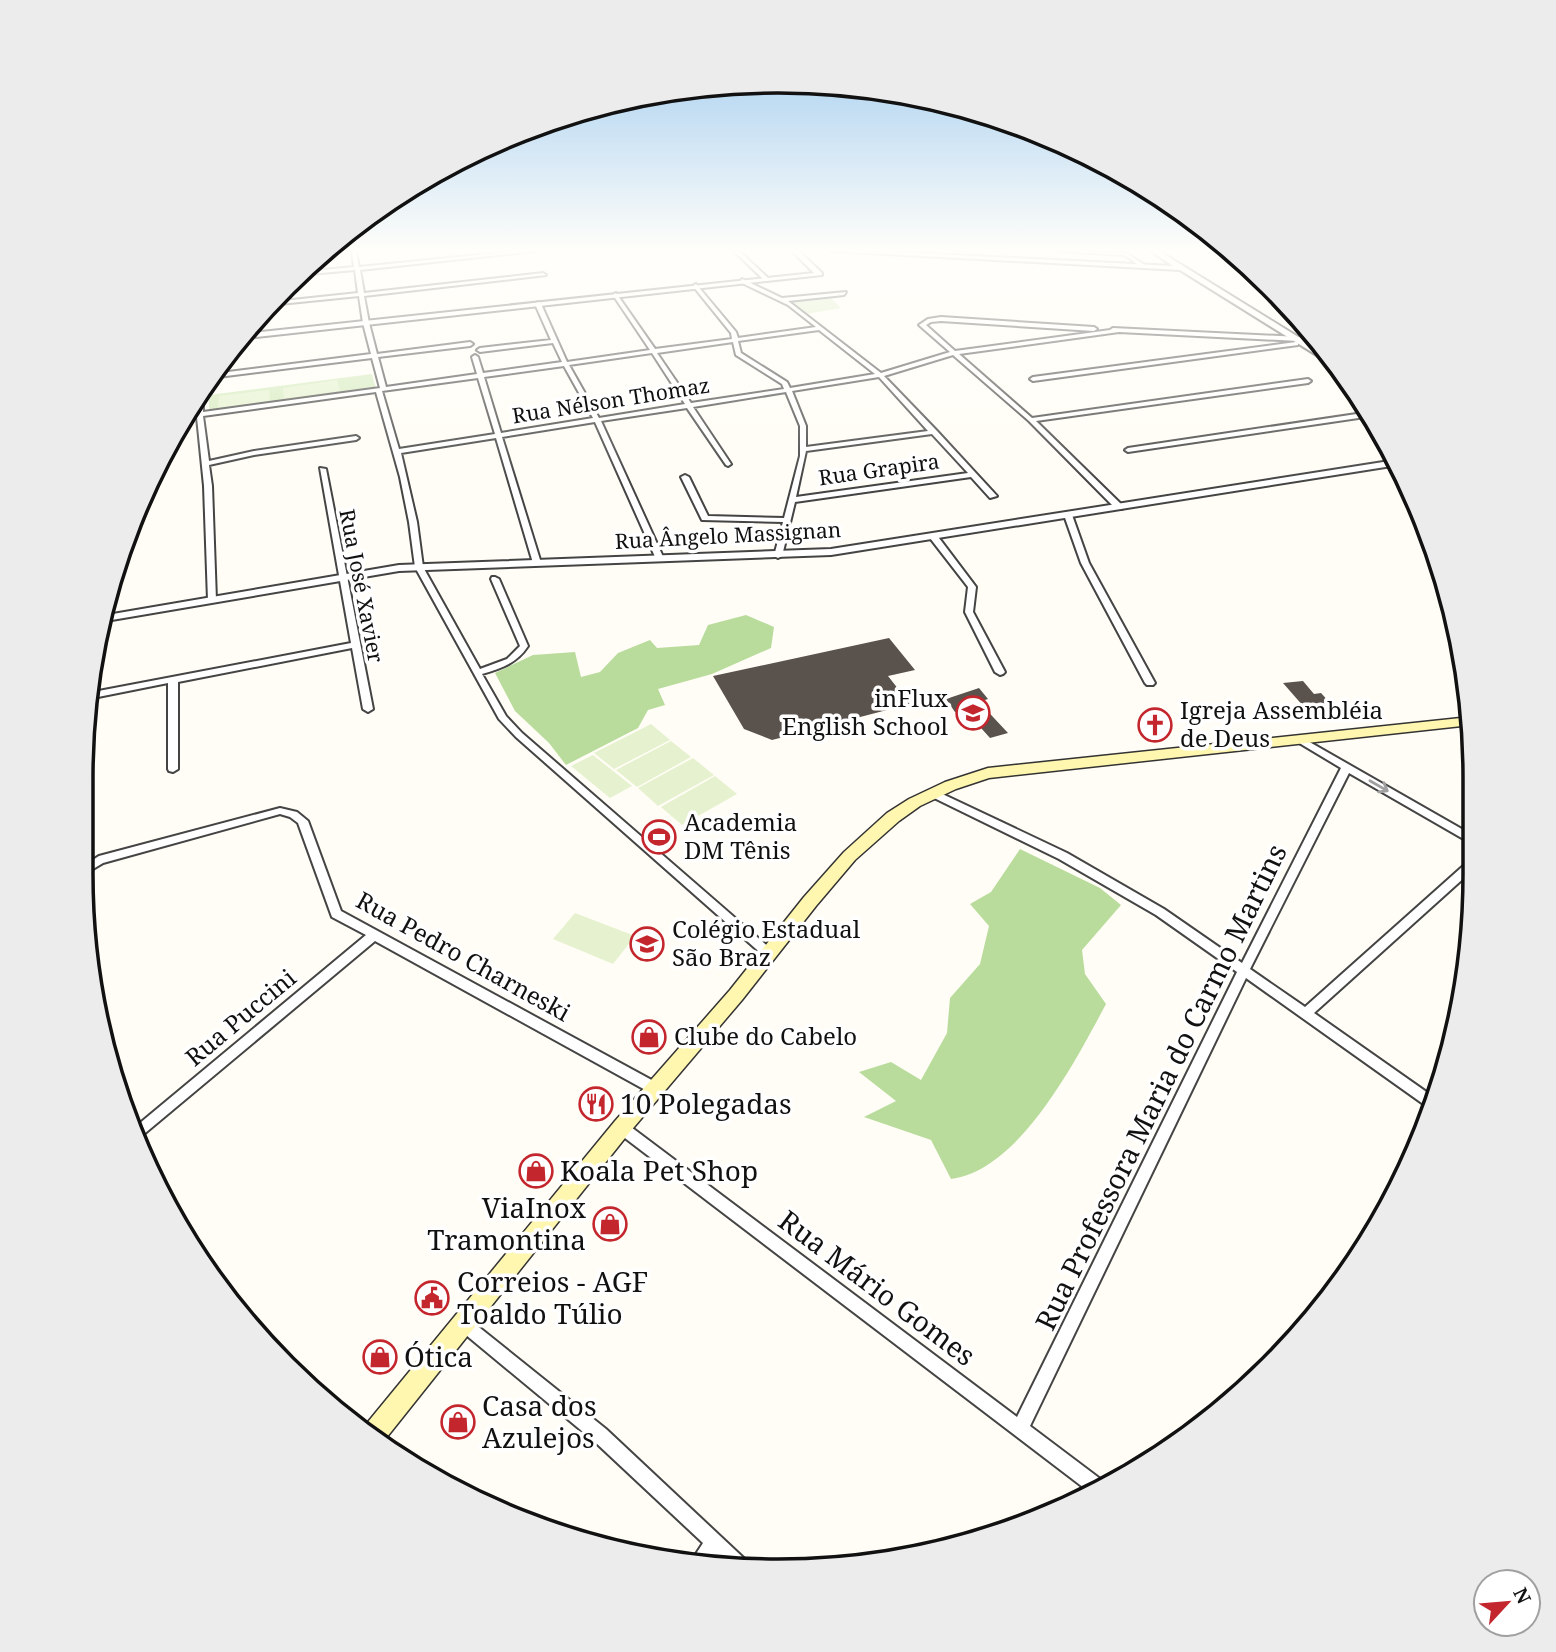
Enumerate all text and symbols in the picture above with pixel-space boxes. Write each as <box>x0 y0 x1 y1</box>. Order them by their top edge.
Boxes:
street label: Rua Nélson Thomaz <box>510 371 712 429</box>
street label: Rua Grapira <box>817 447 941 491</box>
street label: Rua José Xavier <box>333 507 391 665</box>
street label: Rua Ângelo Massignan <box>614 515 842 555</box>
place label: inFlux English School <box>782 681 949 742</box>
place label: Igreja Assembléia de Deus <box>1180 693 1383 754</box>
school or university icon: inFlux English School <box>954 694 992 732</box>
church icon: Igreja Assembléia de Deus <box>1136 706 1174 744</box>
one-way arrow <box>1368 779 1388 793</box>
place label: Academia DM Tênis <box>684 805 797 866</box>
sports icon: Academia DM Tênis <box>640 818 678 856</box>
street label: Rua Professora Maria do Carmo Martins <box>1025 837 1295 1336</box>
street label: Rua Pedro Charneski <box>351 883 577 1028</box>
place label: Colégio Estadual São Braz <box>672 912 861 973</box>
school or university icon: Colégio Estadual São Braz <box>628 925 666 963</box>
street label: Rua Puccini <box>178 961 303 1073</box>
shop icon: Clube do Cabelo <box>630 1018 668 1056</box>
place label: Clube do Cabelo <box>674 1019 857 1052</box>
place label: 10 Polegadas <box>620 1084 792 1122</box>
restaurant icon: 10 Polegadas <box>577 1085 615 1123</box>
place label: Koala Pet Shop <box>560 1151 758 1189</box>
shop icon: Koala Pet Shop <box>517 1152 555 1190</box>
place label: ViaInox Tramontina <box>427 1188 587 1258</box>
street label: Rua Mário Gomes <box>772 1201 984 1374</box>
shop icon: ViaInox Tramontina <box>591 1205 629 1243</box>
place label: Correios - AGF Toaldo Túlio <box>457 1262 648 1332</box>
public building icon: Correios - AGF Toaldo Túlio <box>413 1279 451 1317</box>
place label: Ótica <box>404 1337 473 1375</box>
shop icon: Ótica <box>361 1338 399 1376</box>
place label: Casa dos Azulejos <box>482 1386 597 1456</box>
shop icon: Casa dos Azulejos <box>439 1403 477 1441</box>
north arrow <box>1472 1568 1542 1638</box>
text: N <box>1507 1583 1537 1608</box>

